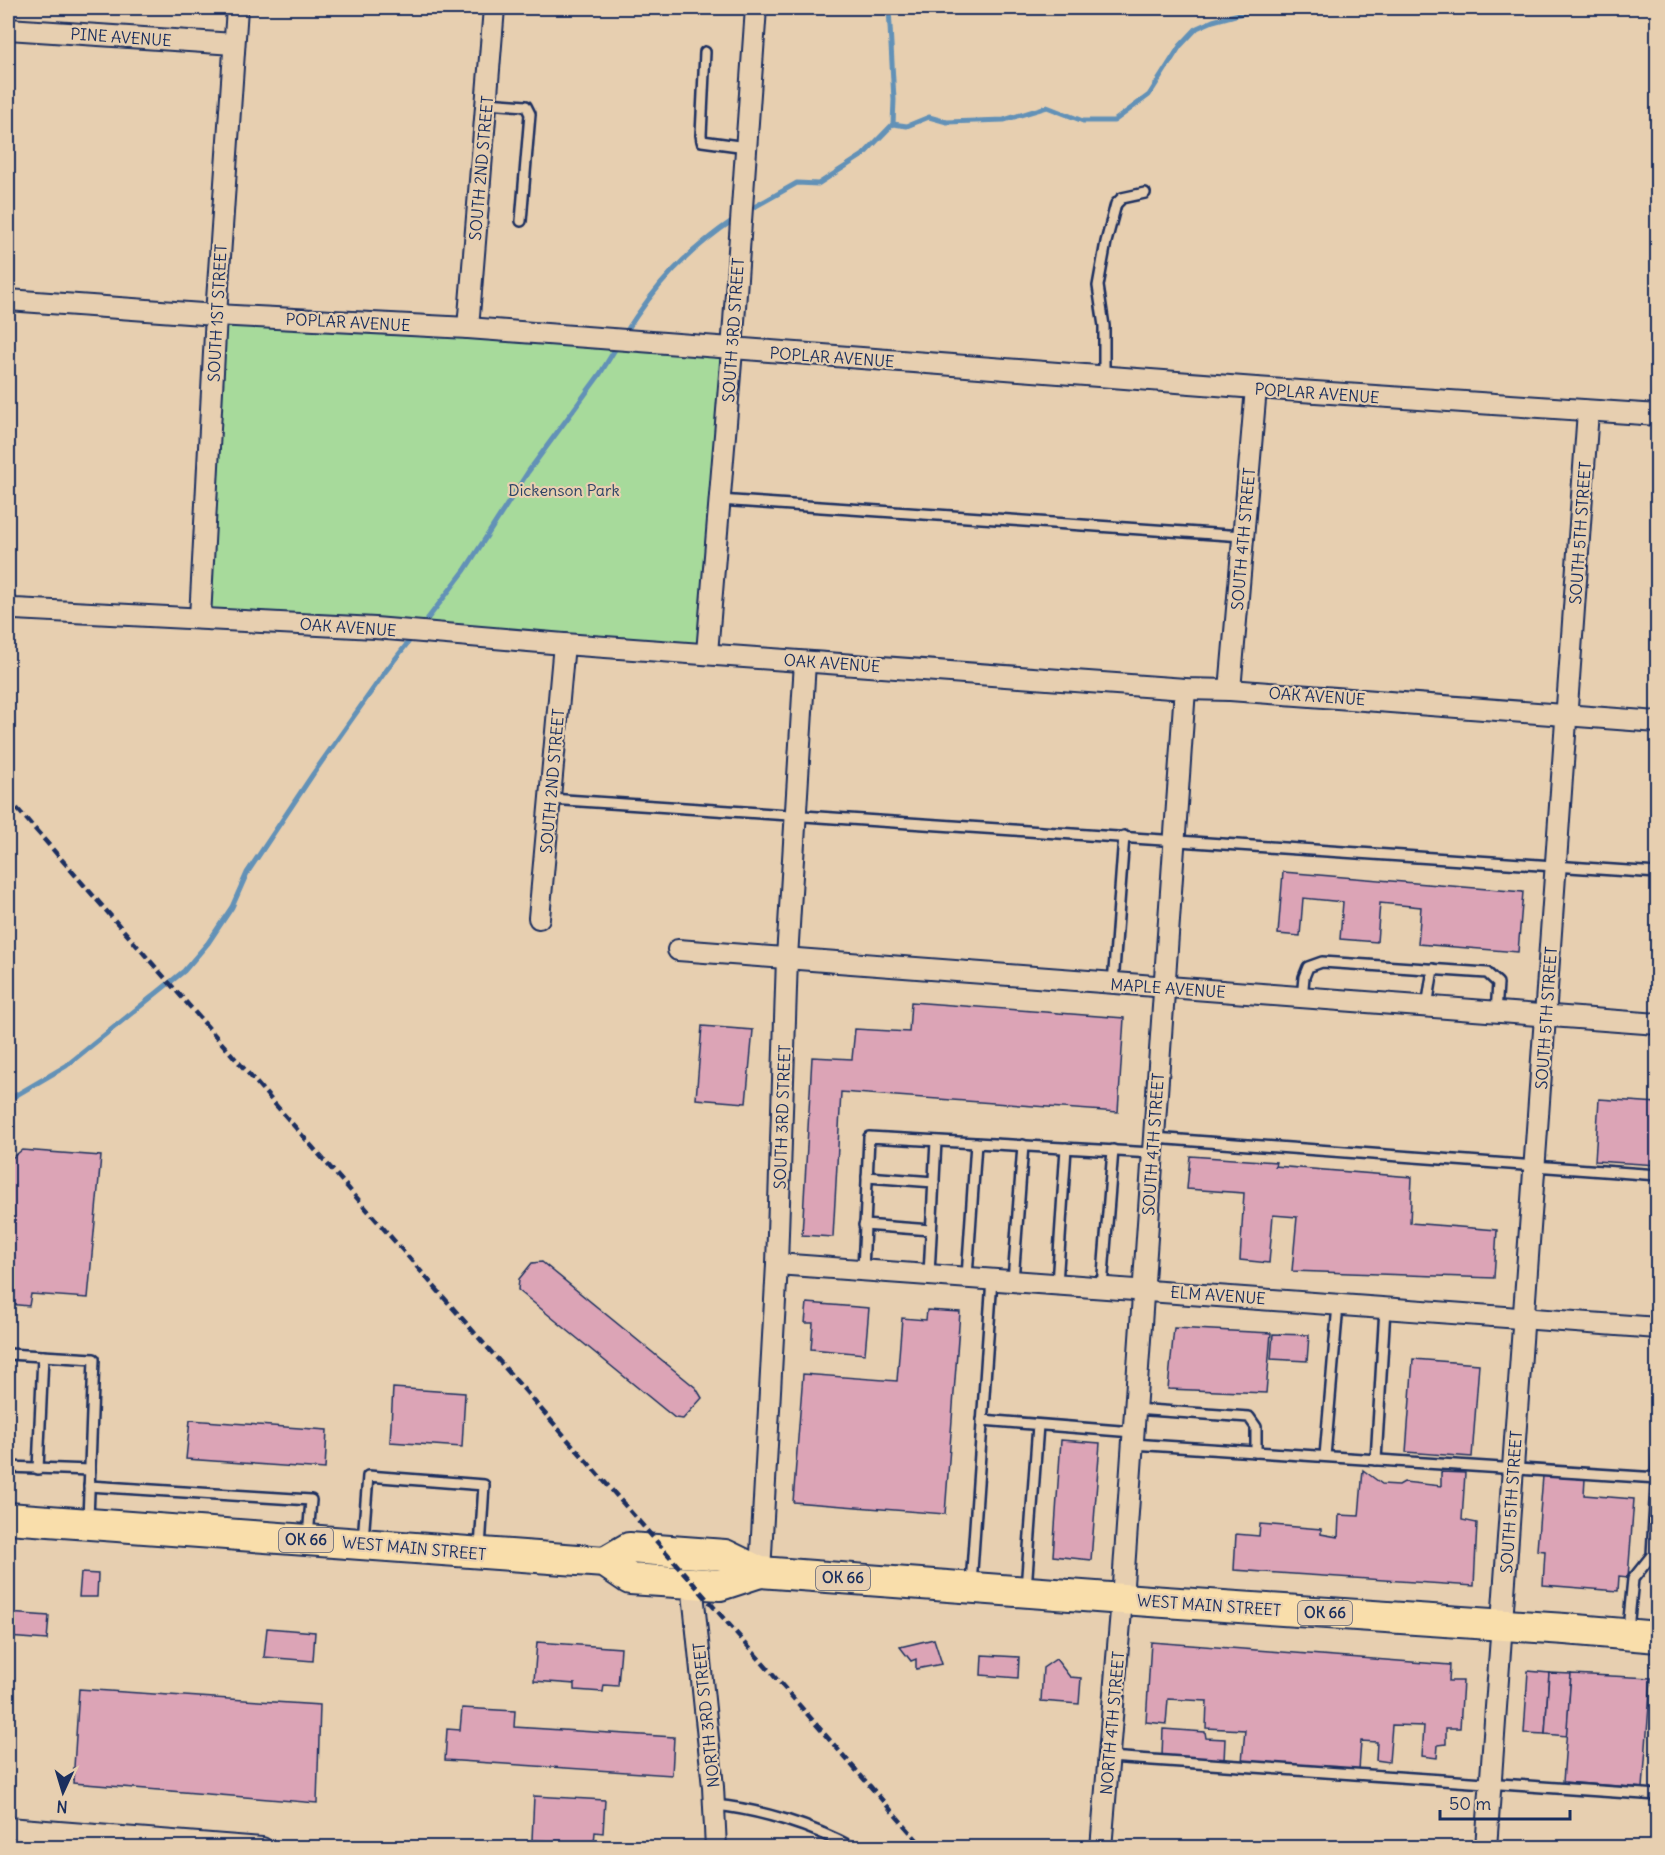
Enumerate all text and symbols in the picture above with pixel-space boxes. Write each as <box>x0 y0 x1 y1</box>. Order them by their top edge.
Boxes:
street label: PINE AVENUE <box>70 23 172 51</box>
street label: SOUTH 2ND STREET <box>465 95 497 241</box>
street label: SOUTH 1ST STREET <box>203 244 231 382</box>
street label: SOUTH 3RD STREET <box>718 257 748 403</box>
street label: POPLAR AVENUE <box>285 309 411 335</box>
street label: POPLAR AVENUE <box>769 343 895 371</box>
street label: POPLAR AVENUE <box>1254 379 1380 407</box>
street label: SOUTH 5TH STREET <box>1565 461 1595 605</box>
street label: SOUTH 4TH STREET <box>1227 467 1259 611</box>
park label: Dickenson Park <box>508 480 620 500</box>
street label: OAK AVENUE <box>299 614 397 640</box>
street label: OAK AVENUE <box>783 650 881 676</box>
street label: OAK AVENUE <box>1268 683 1366 709</box>
street label: SOUTH 2ND STREET <box>536 708 568 854</box>
street label: SOUTH 5TH STREET <box>1531 946 1561 1090</box>
street label: MAPLE AVENUE <box>1110 974 1226 1002</box>
street label: SOUTH 3RD STREET <box>769 1044 795 1190</box>
street label: SOUTH 4TH STREET <box>1138 1072 1168 1216</box>
street label: ELM AVENUE <box>1170 1282 1266 1308</box>
street label: SOUTH 5TH STREET <box>1496 1430 1526 1574</box>
road number: OK 66 <box>279 1528 333 1552</box>
street label: WEST MAIN STREET <box>341 1532 487 1564</box>
road number: OK 66 <box>816 1566 870 1590</box>
street label: WEST MAIN STREET <box>1136 1590 1282 1620</box>
road number: OK 66 <box>1298 1601 1352 1625</box>
street label: NORTH 3RD STREET <box>688 1641 724 1789</box>
street label: NORTH 4TH STREET <box>1096 1650 1128 1796</box>
north arrow <box>33 1762 93 1822</box>
scale bar <box>1440 1783 1570 1821</box>
text: 50 m <box>1449 1792 1491 1815</box>
text: N <box>56 1797 68 1817</box>

